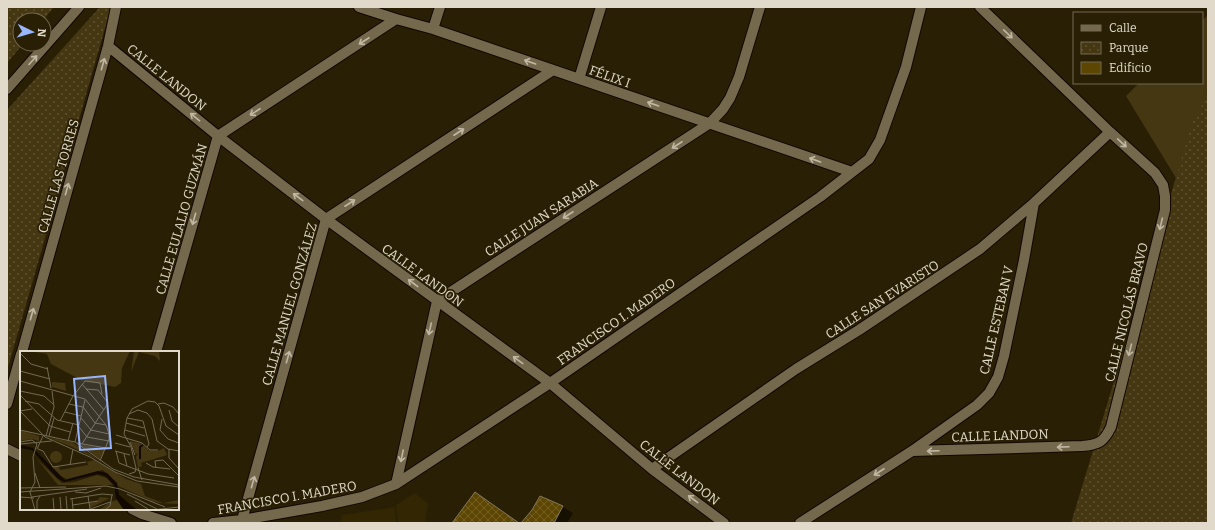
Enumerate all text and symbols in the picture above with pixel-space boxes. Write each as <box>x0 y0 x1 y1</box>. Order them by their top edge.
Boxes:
north arrow <box>12 12 52 52</box>
legend <box>1073 12 1203 84</box>
text: Calle <box>1109 21 1137 35</box>
text: N <box>35 28 48 38</box>
one-way arrow <box>1003 29 1013 39</box>
one-way arrow <box>358 37 369 45</box>
street label: CALLE LANDON <box>124 41 209 114</box>
text: Parque <box>1109 41 1148 55</box>
one-way arrow <box>28 55 38 65</box>
one-way arrow <box>100 58 107 71</box>
one-way arrow <box>523 58 536 65</box>
text: Edificio <box>1109 61 1151 75</box>
street label: FÉLIX I <box>587 62 632 91</box>
one-way arrow <box>646 100 659 107</box>
one-way arrow <box>250 108 261 116</box>
one-way arrow <box>190 113 201 122</box>
street label: CALLE LAS TORRES <box>35 117 82 235</box>
one-way arrow <box>453 127 464 136</box>
one-way arrow <box>1117 138 1127 148</box>
one-way arrow <box>671 141 683 149</box>
street label: CALLE EULALIO GUZMÁN <box>153 142 210 296</box>
one-way arrow <box>810 155 822 163</box>
street label: CALLE JUAN SARABIA <box>482 175 601 260</box>
one-way arrow <box>64 183 72 196</box>
one-way arrow <box>293 193 304 201</box>
one-way arrow <box>344 199 355 207</box>
one-way arrow <box>190 212 197 225</box>
one-way arrow <box>562 212 574 220</box>
one-way arrow <box>1157 217 1165 230</box>
street label: CALLE MANUEL GONZÁLEZ <box>259 221 320 387</box>
street label: CALLE LANDON <box>379 241 466 310</box>
street label: CALLE NICOLÁS BRAVO <box>1102 241 1151 383</box>
street label: CALLE SAN EVARISTO <box>823 257 942 342</box>
street label: CALLE ESTEBAN V <box>977 264 1016 376</box>
street label: FRANCISCO I. MADERO <box>554 275 678 368</box>
one-way arrow <box>408 279 419 288</box>
one-way arrow <box>29 308 36 321</box>
one-way arrow <box>426 323 434 336</box>
one-way arrow <box>1126 343 1134 356</box>
inset map <box>20 351 179 510</box>
one-way arrow <box>284 351 292 364</box>
one-way arrow <box>513 356 524 364</box>
street label: CALLE LANDON <box>951 426 1049 445</box>
street label: CALLE LANDON <box>637 437 723 508</box>
one-way arrow <box>1057 443 1070 450</box>
one-way arrow <box>927 447 940 454</box>
one-way arrow <box>398 450 406 463</box>
one-way arrow <box>873 469 885 477</box>
one-way arrow <box>249 476 257 489</box>
street label: FRANCISCO I. MADERO <box>216 478 358 517</box>
one-way arrow <box>687 495 698 504</box>

